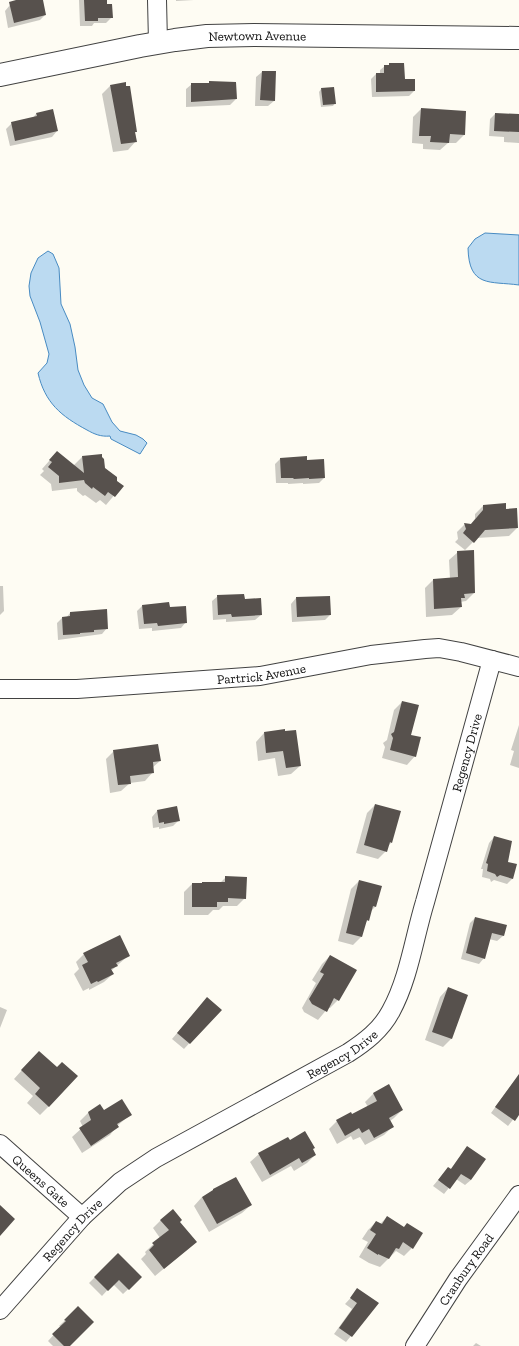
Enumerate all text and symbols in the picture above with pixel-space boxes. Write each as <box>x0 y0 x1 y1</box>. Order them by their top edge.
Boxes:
street label: Newtown Avenue <box>208 27 306 43</box>
street label: Partrick Avenue <box>216 660 307 687</box>
street label: Regency Drive <box>448 712 484 793</box>
street label: Regency Drive <box>304 1026 381 1082</box>
street label: Queens Gate <box>9 1151 73 1210</box>
street label: Regency Drive <box>39 1195 105 1264</box>
street label: Cranbury Road <box>436 1230 496 1308</box>

